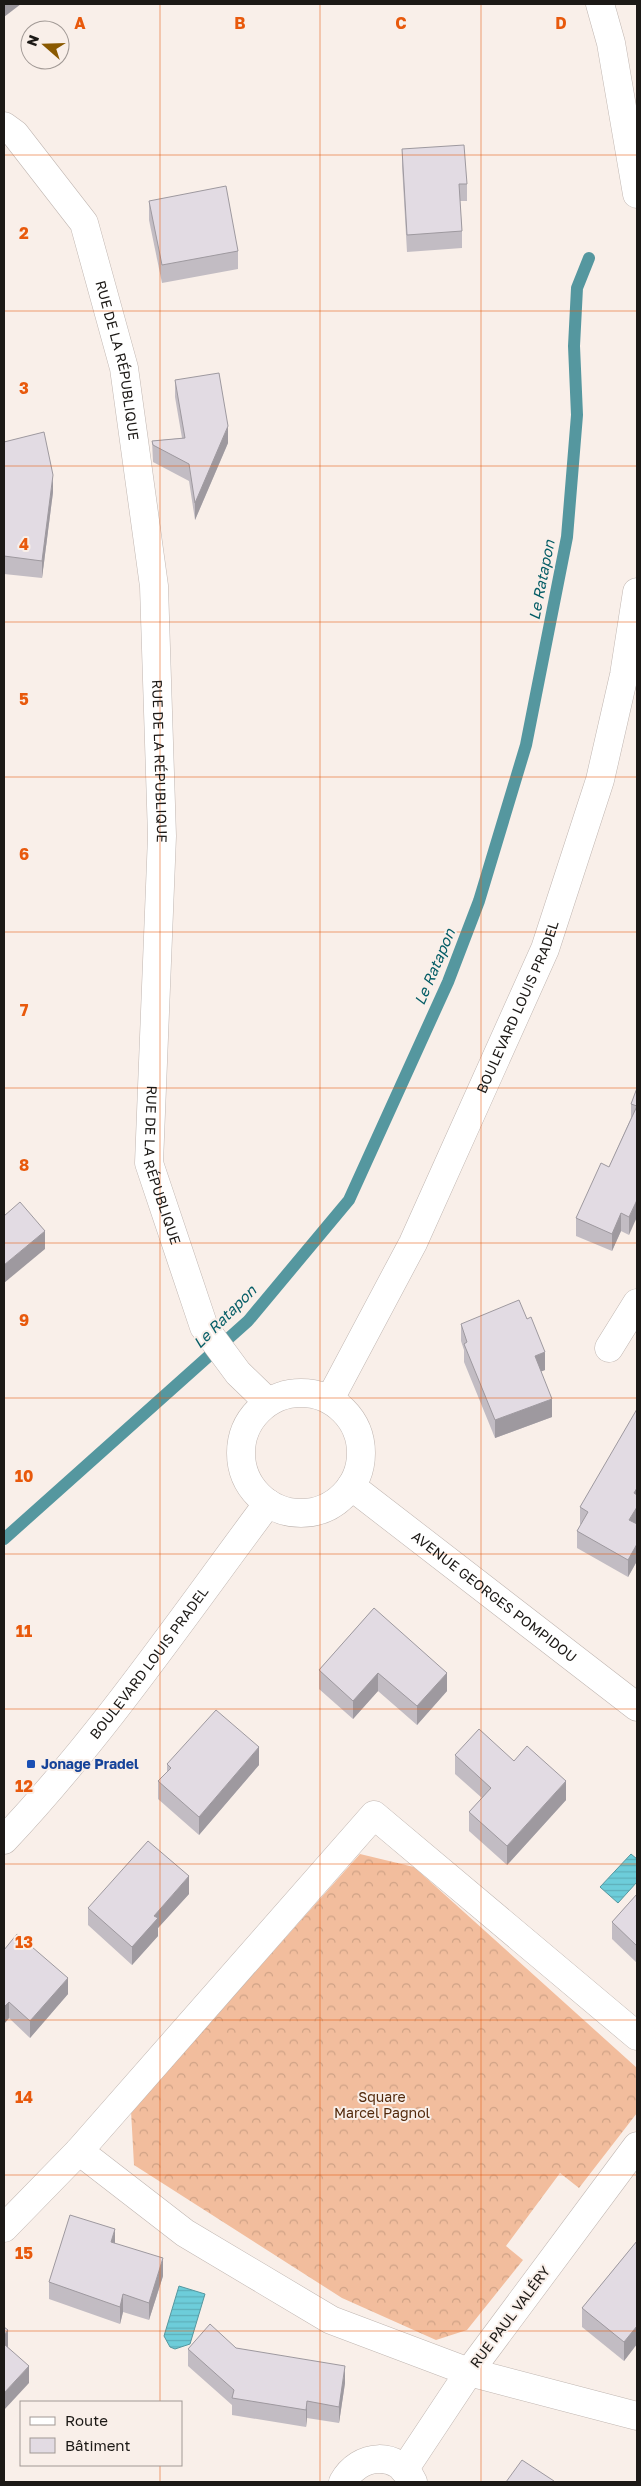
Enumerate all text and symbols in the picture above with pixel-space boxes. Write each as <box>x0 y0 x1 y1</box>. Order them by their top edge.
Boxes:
text: A <box>74 13 86 33</box>
text: B <box>234 13 246 33</box>
text: C <box>395 13 407 33</box>
text: D <box>555 13 567 33</box>
north arrow <box>20 20 70 70</box>
text: N <box>23 32 42 48</box>
text: 2 <box>19 223 29 243</box>
street label: RUE DE LA RÉPUBLIQUE <box>92 279 143 441</box>
text: 3 <box>19 378 29 398</box>
text: 4 <box>19 534 29 554</box>
water label: Le Ratapon <box>524 538 558 621</box>
street label: RUE DE LA RÉPUBLIQUE <box>149 679 171 843</box>
text: 5 <box>19 689 29 709</box>
text: 6 <box>19 844 29 864</box>
street label: BOULEVARD LOUIS PRADEL <box>472 918 562 1096</box>
water label: Le Ratapon <box>410 925 459 1007</box>
text: 7 <box>20 1000 29 1020</box>
street label: RUE DE LA RÉPUBLIQUE <box>141 1085 185 1247</box>
text: 8 <box>19 1155 29 1175</box>
water label: Le Ratapon <box>189 1281 260 1351</box>
text: 9 <box>19 1310 29 1330</box>
text: 10 <box>15 1466 33 1486</box>
street label: AVENUE GEORGES POMPIDOU <box>409 1527 580 1665</box>
street label: BOULEVARD LOUIS PRADEL <box>86 1583 212 1742</box>
text: 11 <box>16 1621 32 1641</box>
place label: Jonage Pradel <box>41 1755 139 1772</box>
marker: Jonage Pradel <box>25 1758 37 1770</box>
text: 12 <box>15 1776 33 1796</box>
text: 13 <box>15 1932 33 1952</box>
text: 14 <box>15 2087 33 2107</box>
park label: Square Marcel Pagnol <box>334 2088 430 2121</box>
text: 15 <box>15 2243 33 2263</box>
street label: RUE PAUL VALÉRY <box>466 2263 553 2371</box>
legend <box>20 2401 182 2466</box>
text: Route <box>65 2411 108 2429</box>
text: Bâtiment <box>65 2436 130 2454</box>

